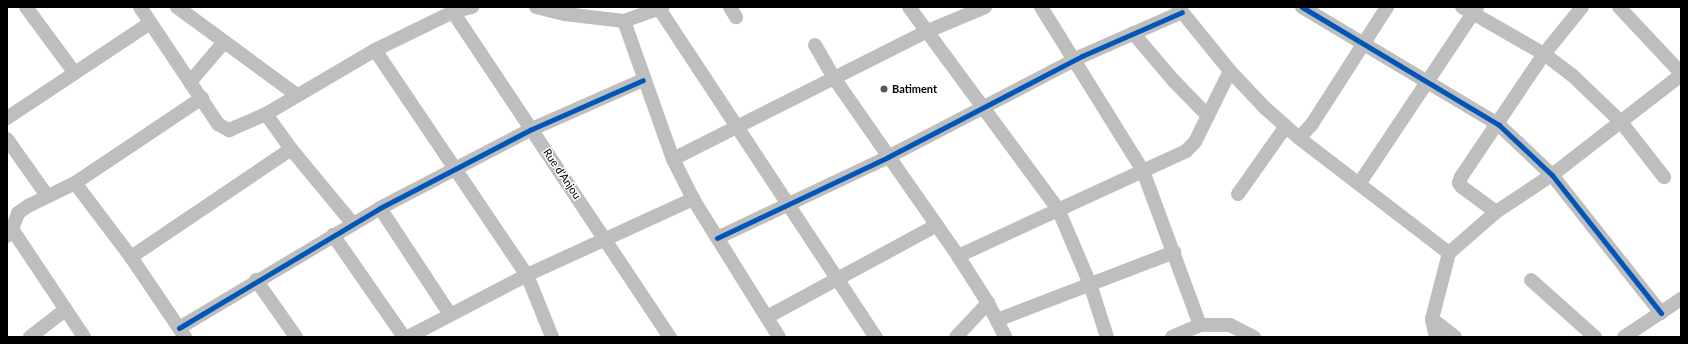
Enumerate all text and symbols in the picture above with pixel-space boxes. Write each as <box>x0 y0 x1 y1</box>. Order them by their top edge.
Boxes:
place label: Batiment <box>892 82 937 96</box>
marker: Batiment <box>879 84 889 94</box>
street label: Rue d’Anjou <box>540 146 584 202</box>

